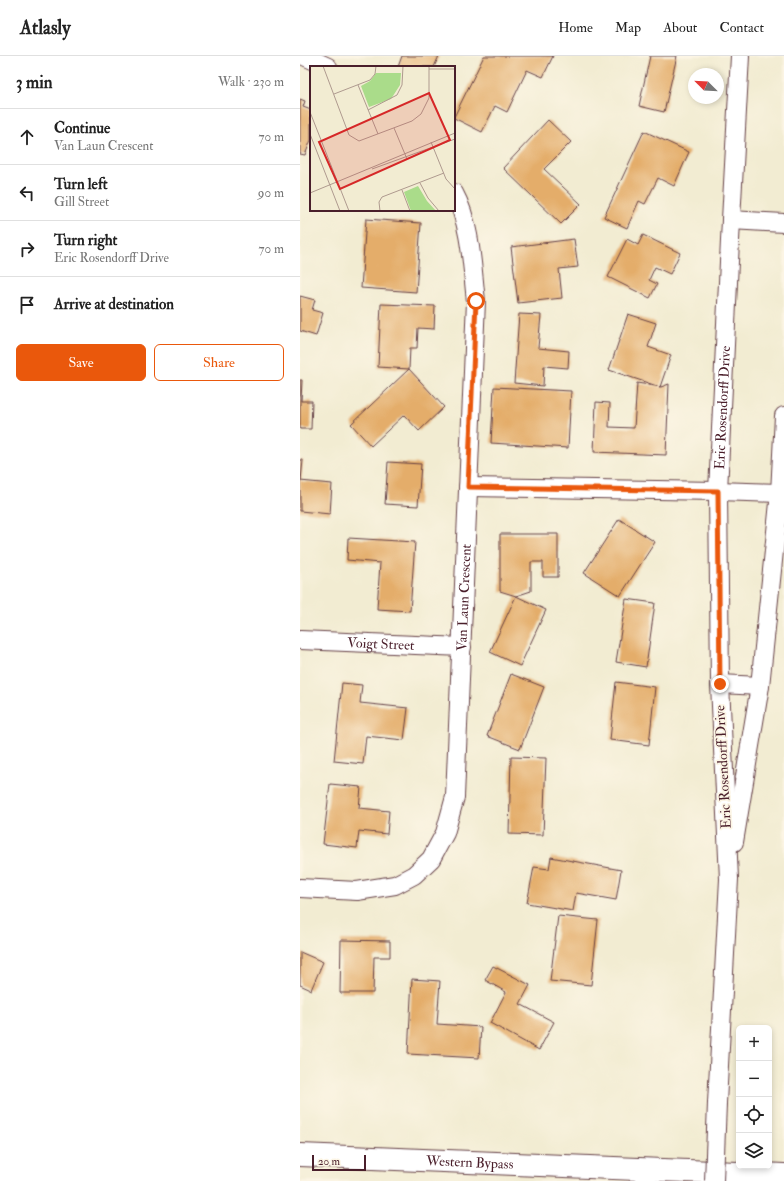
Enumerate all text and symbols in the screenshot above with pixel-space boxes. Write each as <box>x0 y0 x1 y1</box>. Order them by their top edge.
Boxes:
text: Atlasly <box>20 16 71 40</box>
text: Home <box>558 19 593 36</box>
text: Map <box>615 19 641 36</box>
text: About <box>663 19 697 36</box>
text: Contact <box>719 19 764 36</box>
inset map <box>310 66 455 211</box>
north arrow <box>688 68 724 104</box>
text: 3 min <box>16 72 53 93</box>
text: Walk · 230 m <box>218 74 284 90</box>
text: Continue <box>54 119 110 138</box>
icon: ahead <box>16 126 38 148</box>
text: 70 m <box>259 129 284 145</box>
text: Van Laun Crescent <box>54 138 153 154</box>
text: Turn left <box>54 175 108 194</box>
icon: left <box>16 182 38 204</box>
text: 90 m <box>258 185 284 201</box>
text: Gill Street <box>54 194 109 210</box>
text: Turn right <box>54 231 117 250</box>
icon: right <box>16 238 38 260</box>
text: 70 m <box>259 241 284 257</box>
text: Eric Rosendorff Drive <box>54 250 169 266</box>
route start <box>467 292 485 310</box>
icon: arrive <box>16 294 38 316</box>
text: Arrive at destination <box>54 295 174 314</box>
button: Save <box>16 344 146 381</box>
button: Share <box>154 344 284 381</box>
street label: Eric Rosendorff Drive <box>711 345 733 470</box>
street label: Van Laun Crescent <box>453 543 474 651</box>
street label: Voigt Street <box>347 634 415 653</box>
route end <box>711 675 729 693</box>
street label: Eric Rosendorff Drive <box>711 705 735 829</box>
map controls <box>736 1025 772 1169</box>
button: + <box>736 1025 772 1061</box>
button: − <box>736 1061 772 1097</box>
button: locate <box>736 1097 772 1133</box>
button: layers <box>736 1133 772 1169</box>
street label: Western Bypass <box>425 1152 514 1173</box>
scale bar <box>312 1153 366 1172</box>
text: 20 m <box>318 1155 340 1168</box>

